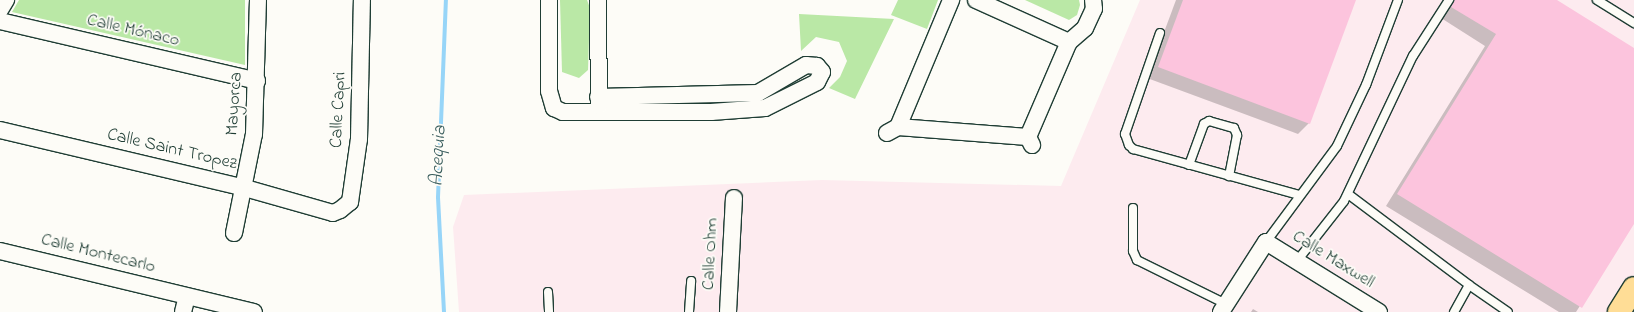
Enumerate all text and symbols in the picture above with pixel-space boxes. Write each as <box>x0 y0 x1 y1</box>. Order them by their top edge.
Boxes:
street label: Calle Mónaco <box>85 10 181 52</box>
street label: Mayorca <box>222 71 248 137</box>
street label: Calle Capri <box>326 71 352 149</box>
street label: Calle Saint Tropez <box>105 125 239 175</box>
water label: Acequia <box>426 125 452 187</box>
street label: Calle Ohm <box>698 217 724 291</box>
street label: Calle Maxwell <box>1288 226 1378 294</box>
street label: Calle Montecarlo <box>39 229 157 279</box>

